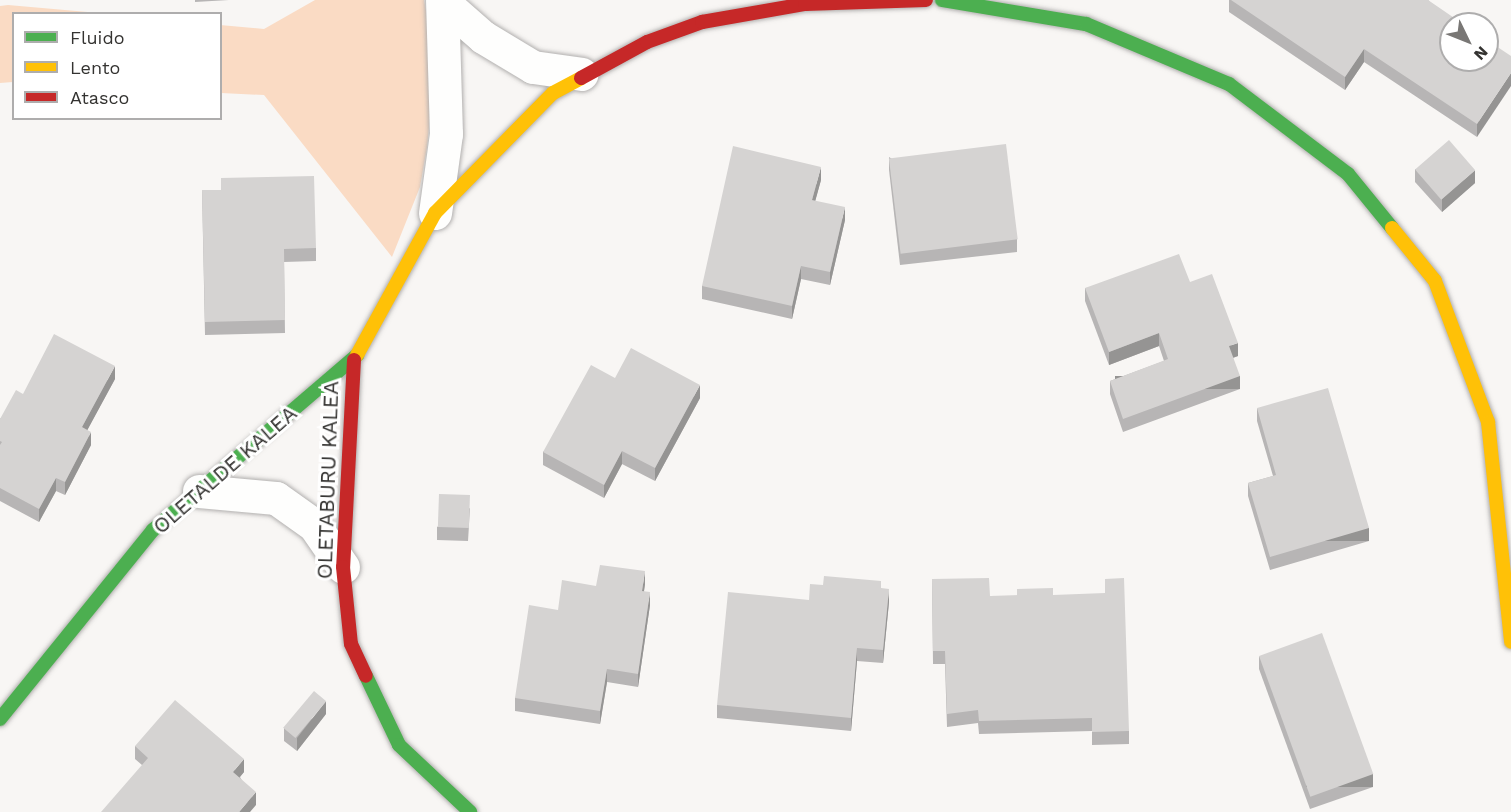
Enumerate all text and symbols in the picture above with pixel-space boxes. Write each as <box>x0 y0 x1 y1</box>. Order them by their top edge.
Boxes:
legend <box>12 12 222 120</box>
north arrow <box>1439 12 1499 72</box>
text: Fluido <box>70 27 124 48</box>
text: N <box>1470 42 1492 64</box>
text: Lento <box>70 57 120 78</box>
text: Atasco <box>70 87 129 108</box>
street label: OLETABURU KALEA <box>312 380 344 580</box>
street label: OLETALDE KALEA <box>148 401 302 539</box>

